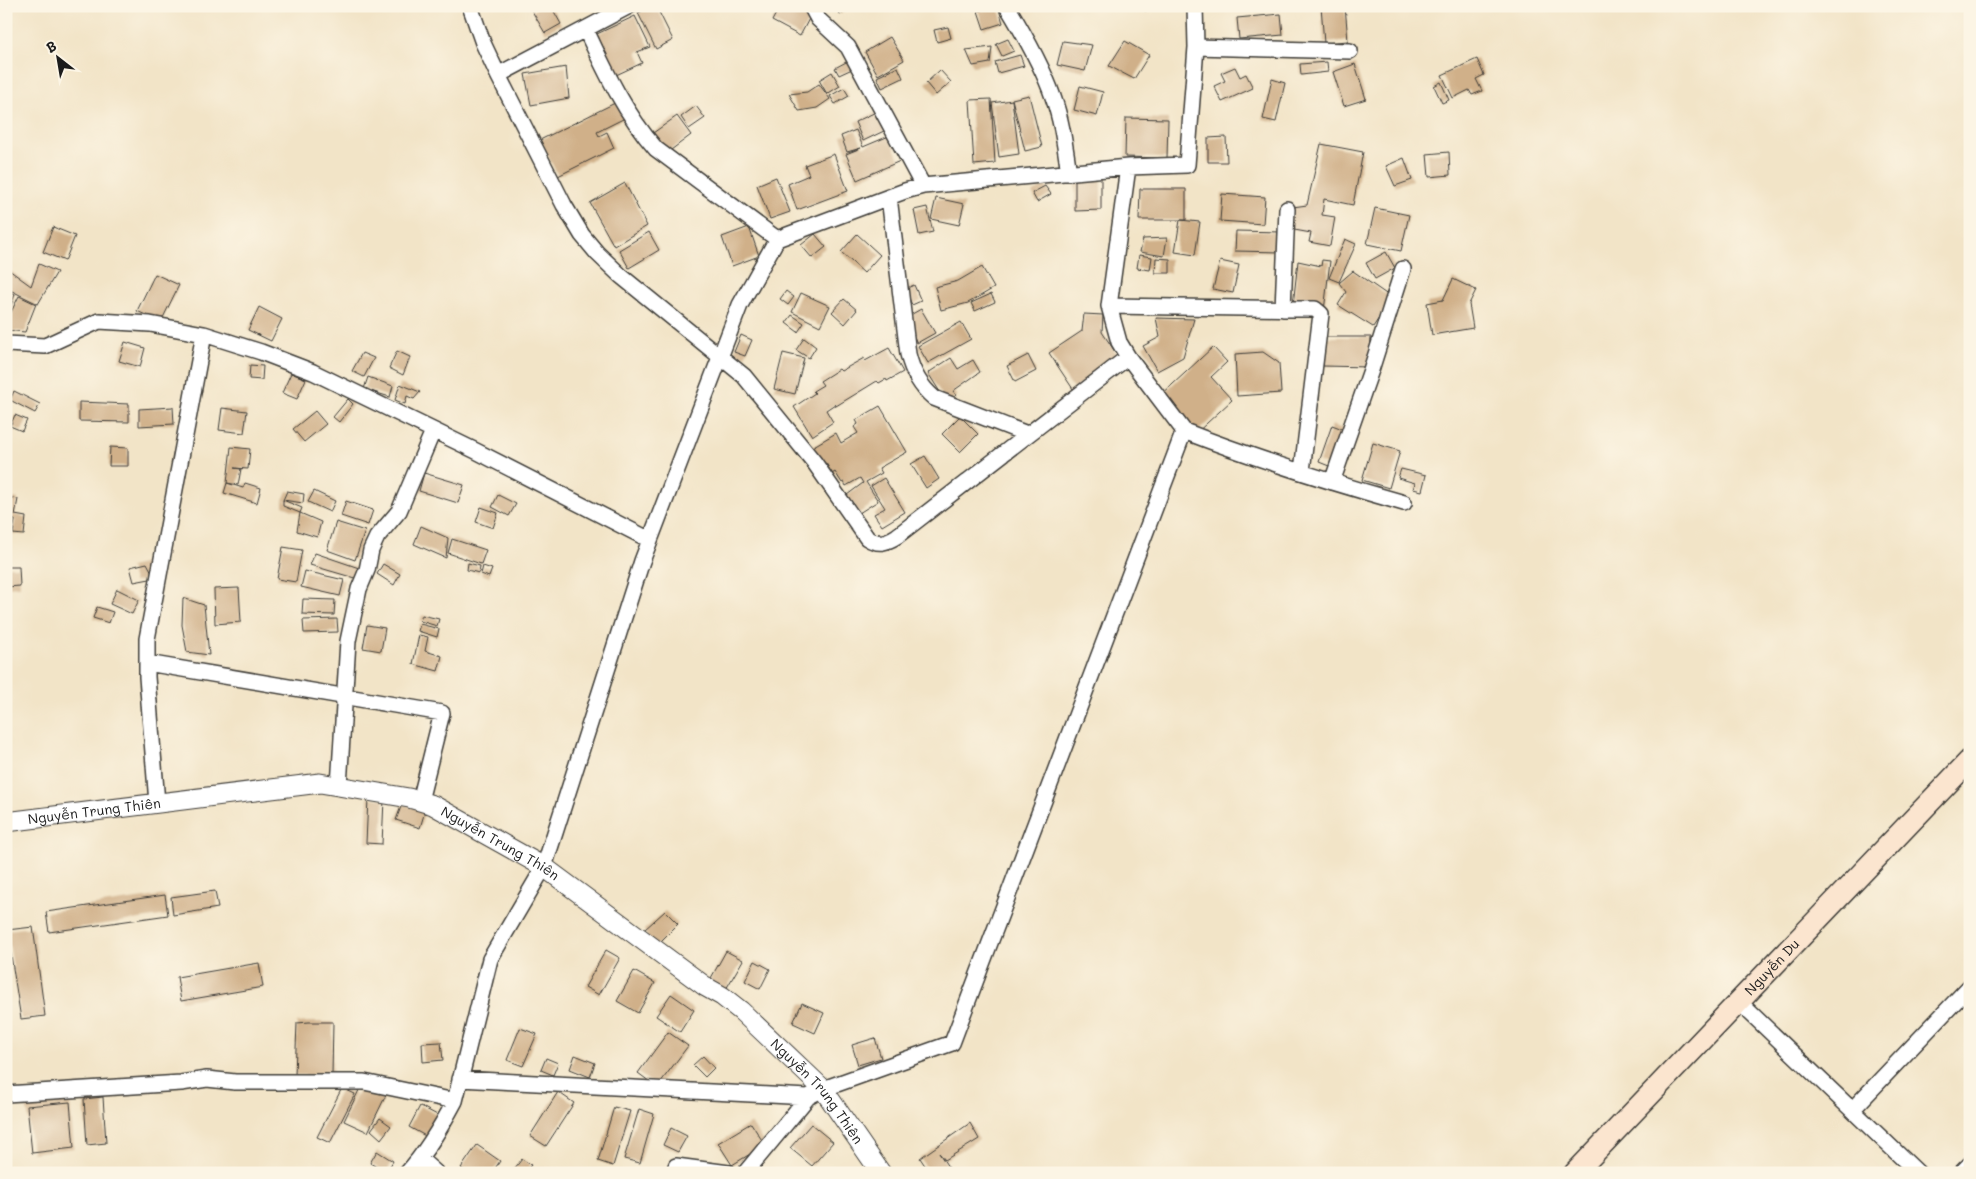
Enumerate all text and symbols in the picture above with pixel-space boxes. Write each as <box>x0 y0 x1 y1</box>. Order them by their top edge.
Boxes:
north arrow <box>32 32 82 82</box>
text: B <box>42 36 60 57</box>
street label: Nguyễn Trung Thiên <box>27 793 162 828</box>
street label: Nguyễn Trung Thiên <box>438 801 564 884</box>
street label: Nguyễn Du <box>1740 934 1803 999</box>
street label: Nguyễn Trung Thiên <box>767 1034 868 1147</box>

